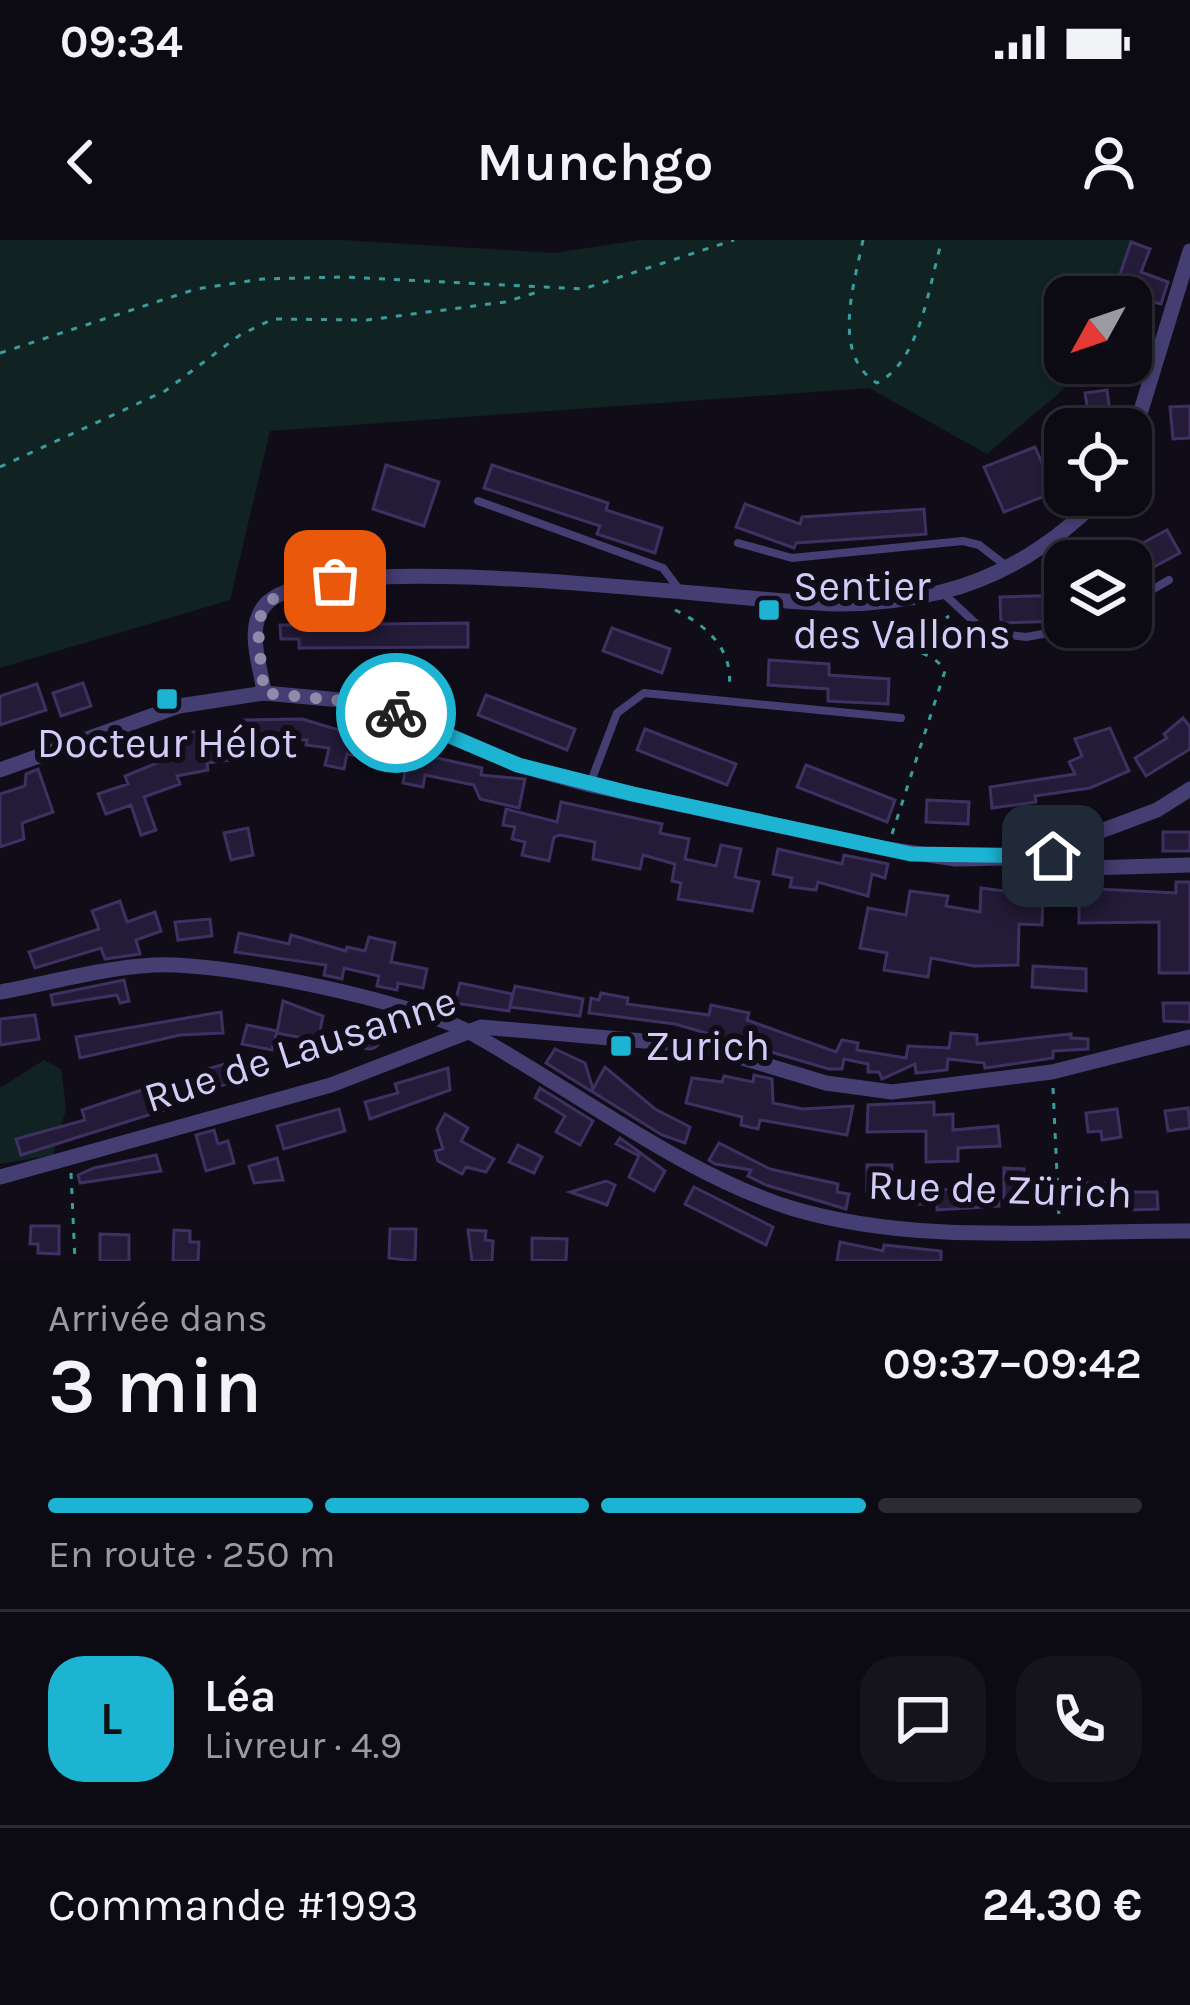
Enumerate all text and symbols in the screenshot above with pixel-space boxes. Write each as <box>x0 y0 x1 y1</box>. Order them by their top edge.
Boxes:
text: 09:34 <box>60 16 183 68</box>
icon: back <box>48 129 114 195</box>
icon: person <box>1076 129 1142 195</box>
text: Munchgo <box>477 130 713 194</box>
north arrow <box>1044 276 1152 384</box>
map controls <box>1044 276 1152 648</box>
button: locate <box>1044 408 1152 516</box>
pin <box>284 530 386 632</box>
button: layers <box>1044 540 1152 648</box>
icon: bag <box>302 548 368 614</box>
place label: Sentier des Vallons <box>793 561 1011 659</box>
marker: Sentier des Vallons <box>756 597 782 623</box>
courier <box>336 653 456 773</box>
icon: bike <box>363 680 429 746</box>
marker: Docteur Hélot <box>154 686 180 712</box>
place label: Docteur Hélot <box>37 718 297 768</box>
pin <box>1002 805 1104 907</box>
icon: home <box>1020 823 1086 889</box>
street label: Rue de Lausanne <box>138 975 462 1123</box>
place label: Zurich <box>645 1021 770 1071</box>
marker: Zurich <box>608 1033 634 1059</box>
street label: Rue de Zürich <box>867 1159 1133 1219</box>
text: Arrivée dans <box>48 1295 268 1341</box>
text: 09:37–09:42 <box>883 1337 1142 1389</box>
text: 3 min <box>48 1340 262 1432</box>
text: En route · 250 m <box>48 1531 335 1577</box>
button: chat <box>860 1656 986 1782</box>
button: phone <box>1016 1656 1142 1782</box>
text: Léa <box>204 1670 276 1722</box>
text: L <box>100 1693 122 1745</box>
text: Livreur · 4.9 <box>204 1722 402 1768</box>
text: Commande #1993 <box>48 1879 419 1931</box>
text: 24.30 € <box>982 1879 1142 1931</box>

